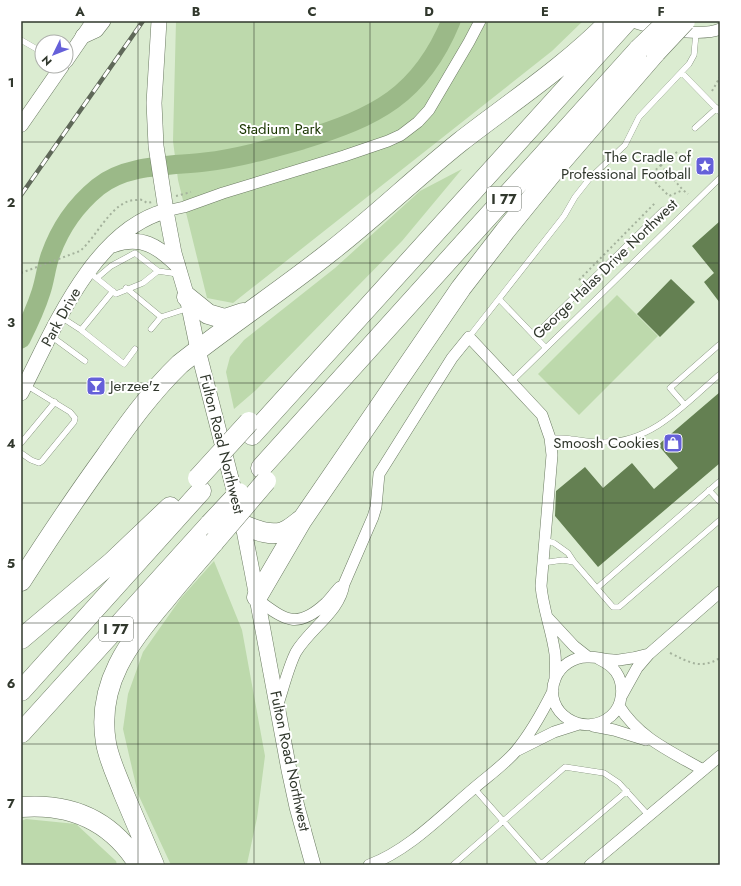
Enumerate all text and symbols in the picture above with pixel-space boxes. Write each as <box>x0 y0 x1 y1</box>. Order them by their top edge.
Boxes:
text: A <box>74 2 85 21</box>
text: B <box>192 2 201 21</box>
text: C <box>307 2 317 21</box>
text: D <box>424 2 434 21</box>
text: E <box>541 2 549 21</box>
text: F <box>657 2 665 21</box>
north arrow <box>34 34 74 74</box>
text: N <box>38 52 56 69</box>
text: 1 <box>8 73 14 92</box>
park label: Stadium Park <box>239 118 322 140</box>
place label: The Cradle of Professional Football <box>561 146 692 185</box>
place icon: The Cradle of Professional Football <box>694 155 716 177</box>
road number: I 77 <box>487 187 521 211</box>
text: 2 <box>7 193 15 212</box>
street label: George Halas Drive Northwest <box>528 193 683 344</box>
street label: Park Drive <box>36 283 86 351</box>
text: 3 <box>7 313 15 332</box>
street label: Fulton Road Northwest <box>194 372 250 517</box>
bar icon: Jerzee'z <box>85 375 107 397</box>
place label: Jerzee'z <box>108 375 160 397</box>
place label: Smoosh Cookies <box>553 432 659 454</box>
shop icon: Smoosh Cookies <box>662 432 684 454</box>
text: 4 <box>6 434 16 453</box>
text: 5 <box>7 554 15 573</box>
road number: I 77 <box>99 617 133 641</box>
text: 6 <box>7 674 16 693</box>
street label: Fulton Road Northwest <box>264 689 316 834</box>
text: 7 <box>7 794 15 813</box>

